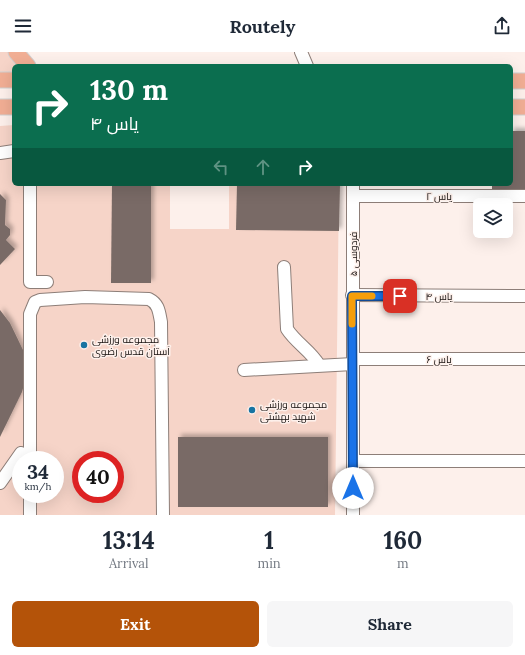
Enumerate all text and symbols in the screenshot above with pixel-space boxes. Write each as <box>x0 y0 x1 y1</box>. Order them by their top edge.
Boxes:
icon: menu <box>12 15 34 37</box>
text: Routely <box>230 15 295 38</box>
icon: share <box>491 15 513 37</box>
text: 130 m <box>90 72 168 108</box>
icon: right <box>24 80 76 132</box>
text: یاس ۴ <box>90 112 139 135</box>
icon: left <box>210 156 232 178</box>
icon: ahead <box>252 156 274 178</box>
icon: right <box>294 156 316 178</box>
street label: یاس ۲ <box>426 190 452 203</box>
map controls <box>473 198 513 238</box>
button: layers <box>473 198 513 238</box>
street label: فردوسی ۵ <box>347 232 360 276</box>
pin <box>383 279 417 313</box>
icon: arrive <box>389 285 411 307</box>
street label: یاس ۴ <box>425 290 453 303</box>
place label: مجموعه ورزشی آستان قدس رضوی <box>92 333 170 358</box>
marker: مجموعه ورزشی آستان قدس رضوی <box>79 340 89 350</box>
street label: یاس ۶ <box>426 353 452 366</box>
place label: مجموعه ورزشی شهید بهشتی <box>260 398 327 423</box>
marker: مجموعه ورزشی شهید بهشتی <box>247 405 257 415</box>
speed limit sign: 40 <box>72 451 124 503</box>
text: 34 <box>27 459 49 484</box>
position arrow <box>332 467 374 509</box>
text: km/h <box>24 480 52 493</box>
text: 13:14 <box>103 525 155 556</box>
text: 1 <box>264 525 274 556</box>
text: 160 <box>383 525 422 556</box>
text: Arrival <box>109 555 149 572</box>
text: min <box>258 555 281 572</box>
text: m <box>397 555 409 572</box>
button: Exit <box>12 601 259 647</box>
button: Share <box>267 601 513 647</box>

